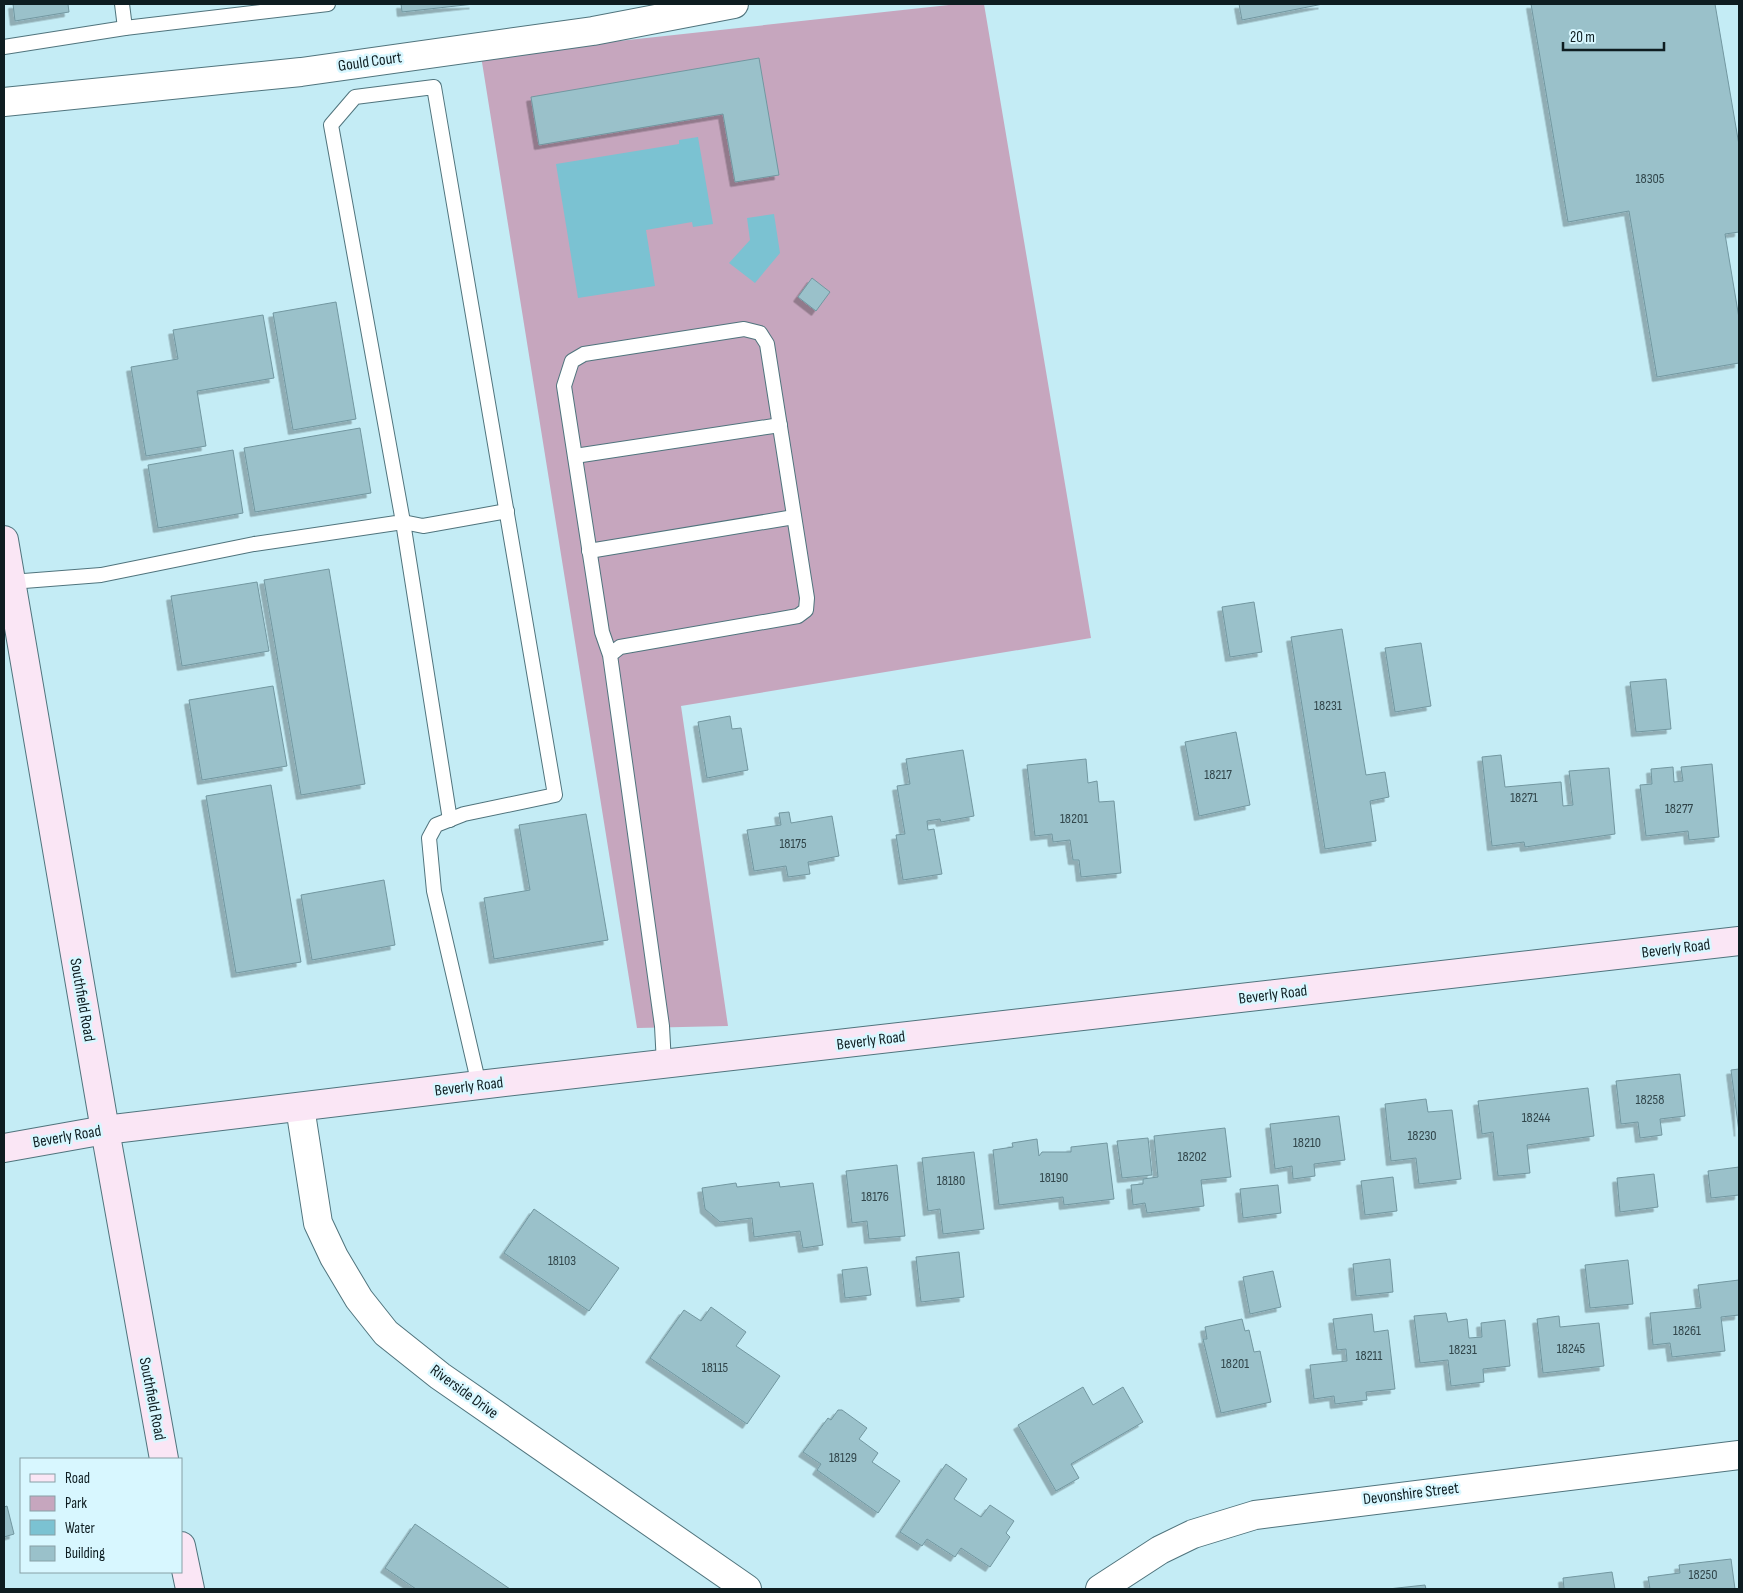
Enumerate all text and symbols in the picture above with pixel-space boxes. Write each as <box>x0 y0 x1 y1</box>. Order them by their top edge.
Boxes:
scale bar <box>1563 20 1664 52</box>
text: 20 m <box>1570 28 1595 47</box>
street label: Gould Court <box>337 48 403 76</box>
house number: 18305 <box>1636 170 1665 187</box>
house number: 18231 <box>1314 697 1342 714</box>
house number: 18217 <box>1204 766 1232 783</box>
house number: 18271 <box>1510 789 1538 806</box>
house number: 18277 <box>1665 800 1694 817</box>
house number: 18201 <box>1060 810 1088 827</box>
house number: 18175 <box>779 835 807 852</box>
street label: Beverly Road <box>1641 935 1711 963</box>
street label: Southfield Road <box>65 957 99 1043</box>
street label: Beverly Road <box>1238 981 1308 1009</box>
street label: Beverly Road <box>836 1027 906 1055</box>
street label: Beverly Road <box>434 1073 504 1101</box>
house number: 18258 <box>1636 1091 1664 1108</box>
house number: 18244 <box>1522 1109 1550 1126</box>
street label: Beverly Road <box>31 1122 103 1152</box>
house number: 18230 <box>1407 1127 1437 1144</box>
house number: 18210 <box>1293 1134 1321 1151</box>
house number: 18202 <box>1177 1148 1207 1165</box>
house number: 18190 <box>1040 1169 1068 1186</box>
house number: 18180 <box>937 1172 965 1189</box>
house number: 18176 <box>861 1188 889 1205</box>
house number: 18103 <box>548 1252 576 1269</box>
house number: 18261 <box>1673 1322 1701 1339</box>
house number: 18245 <box>1557 1340 1586 1357</box>
house number: 18231 <box>1449 1341 1477 1358</box>
house number: 18211 <box>1356 1347 1383 1364</box>
house number: 18201 <box>1221 1355 1249 1372</box>
street label: Southfield Road <box>135 1356 169 1442</box>
house number: 18115 <box>702 1359 729 1376</box>
street label: Riverside Drive <box>426 1361 502 1423</box>
house number: 18129 <box>829 1449 857 1466</box>
legend <box>20 1458 182 1573</box>
text: Road <box>65 1469 90 1488</box>
street label: Devonshire Street <box>1362 1479 1460 1509</box>
text: Park <box>65 1494 87 1513</box>
text: Water <box>65 1519 96 1538</box>
text: Building <box>65 1544 105 1563</box>
house number: 18250 <box>1689 1566 1717 1583</box>

